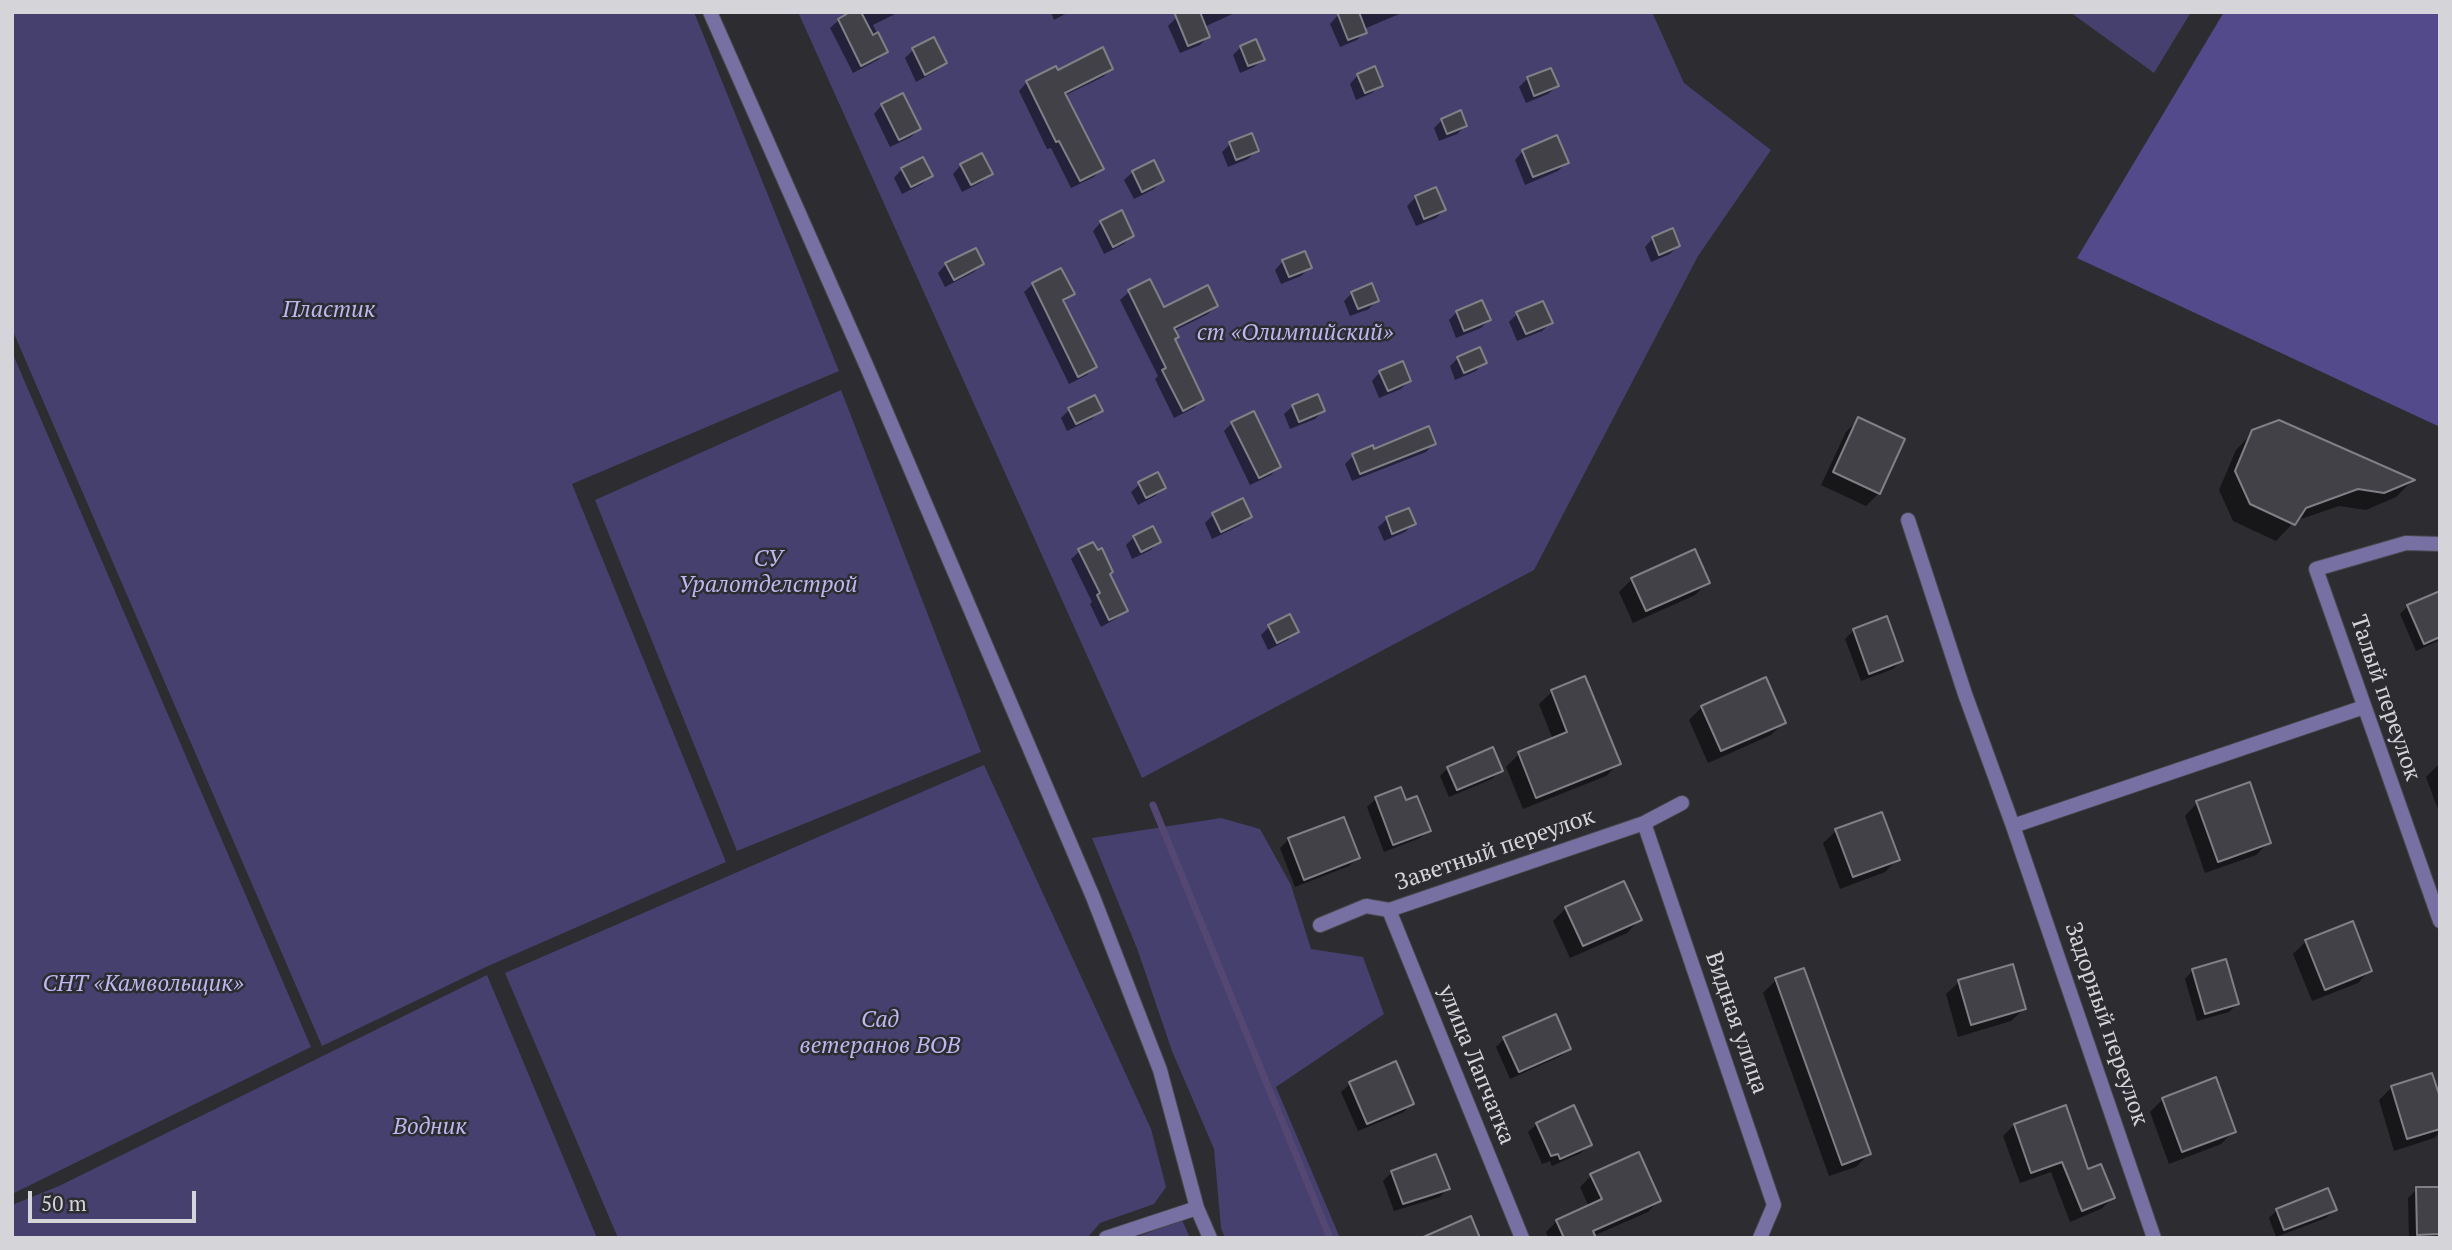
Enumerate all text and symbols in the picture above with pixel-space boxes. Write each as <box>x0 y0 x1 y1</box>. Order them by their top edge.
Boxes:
park label: Пластик <box>283 296 375 324</box>
park label: ст «Олимпийский» <box>1197 319 1393 347</box>
park label: СУ Уралотделстрой <box>678 545 858 599</box>
street label: Талый переулок <box>2344 612 2426 784</box>
street label: Заветный переулок <box>1392 803 1598 897</box>
street label: Задорный переулок <box>2058 919 2154 1129</box>
street label: Видная улица <box>1699 948 1773 1098</box>
park label: СНТ «Камвольщик» <box>42 970 244 998</box>
street label: улица Лапчатка <box>1431 981 1521 1149</box>
park label: Сад ветеранов ВОВ <box>799 1006 961 1060</box>
park label: Водник <box>393 1113 467 1141</box>
scale bar <box>32 1176 200 1220</box>
text: 50 m <box>41 1189 87 1217</box>

